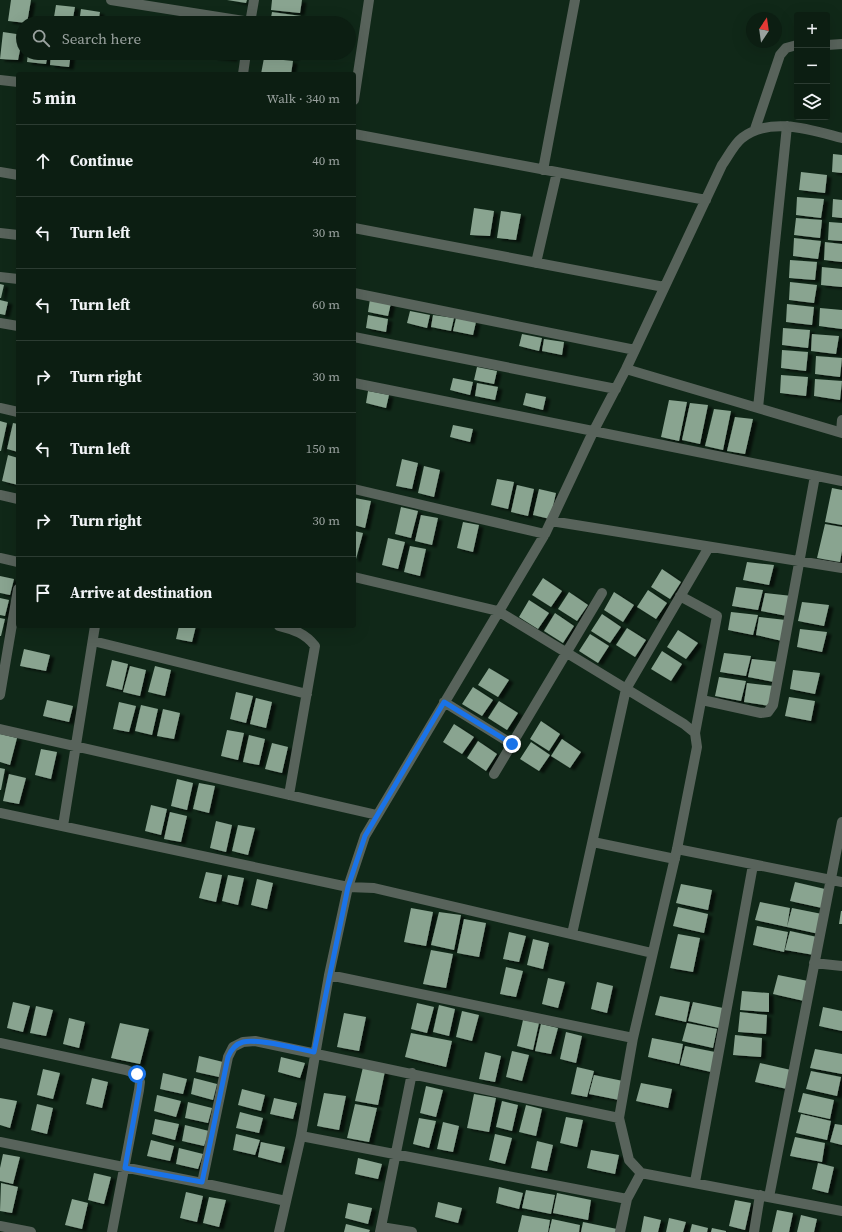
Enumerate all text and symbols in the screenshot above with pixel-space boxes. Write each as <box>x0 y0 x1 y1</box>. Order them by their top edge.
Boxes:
north arrow <box>746 12 782 48</box>
map controls <box>794 12 830 120</box>
button: + <box>794 12 830 48</box>
search box <box>16 16 356 60</box>
icon: search <box>30 27 52 49</box>
text: Search here <box>62 28 141 49</box>
button: − <box>794 48 830 84</box>
button: layers <box>794 84 830 120</box>
text: 5 min <box>32 86 76 110</box>
text: Walk · 340 m <box>267 90 340 107</box>
icon: ahead <box>32 150 54 172</box>
text: Continue <box>70 150 133 171</box>
text: 40 m <box>312 152 340 169</box>
icon: left <box>32 222 54 244</box>
text: Turn left <box>70 222 130 243</box>
text: 30 m <box>312 224 340 241</box>
icon: left <box>32 294 54 316</box>
text: Turn left <box>70 294 130 315</box>
text: 60 m <box>312 296 340 313</box>
icon: right <box>32 366 54 388</box>
text: Turn right <box>70 366 142 387</box>
text: 30 m <box>312 368 340 385</box>
icon: left <box>32 438 54 460</box>
text: Turn left <box>70 438 130 459</box>
text: 150 m <box>306 440 340 457</box>
icon: right <box>32 510 54 532</box>
text: Turn right <box>70 510 142 531</box>
text: 30 m <box>312 512 340 529</box>
icon: arrive <box>32 582 54 604</box>
text: Arrive at destination <box>70 582 212 603</box>
route end <box>503 735 521 753</box>
route start <box>128 1065 146 1083</box>

